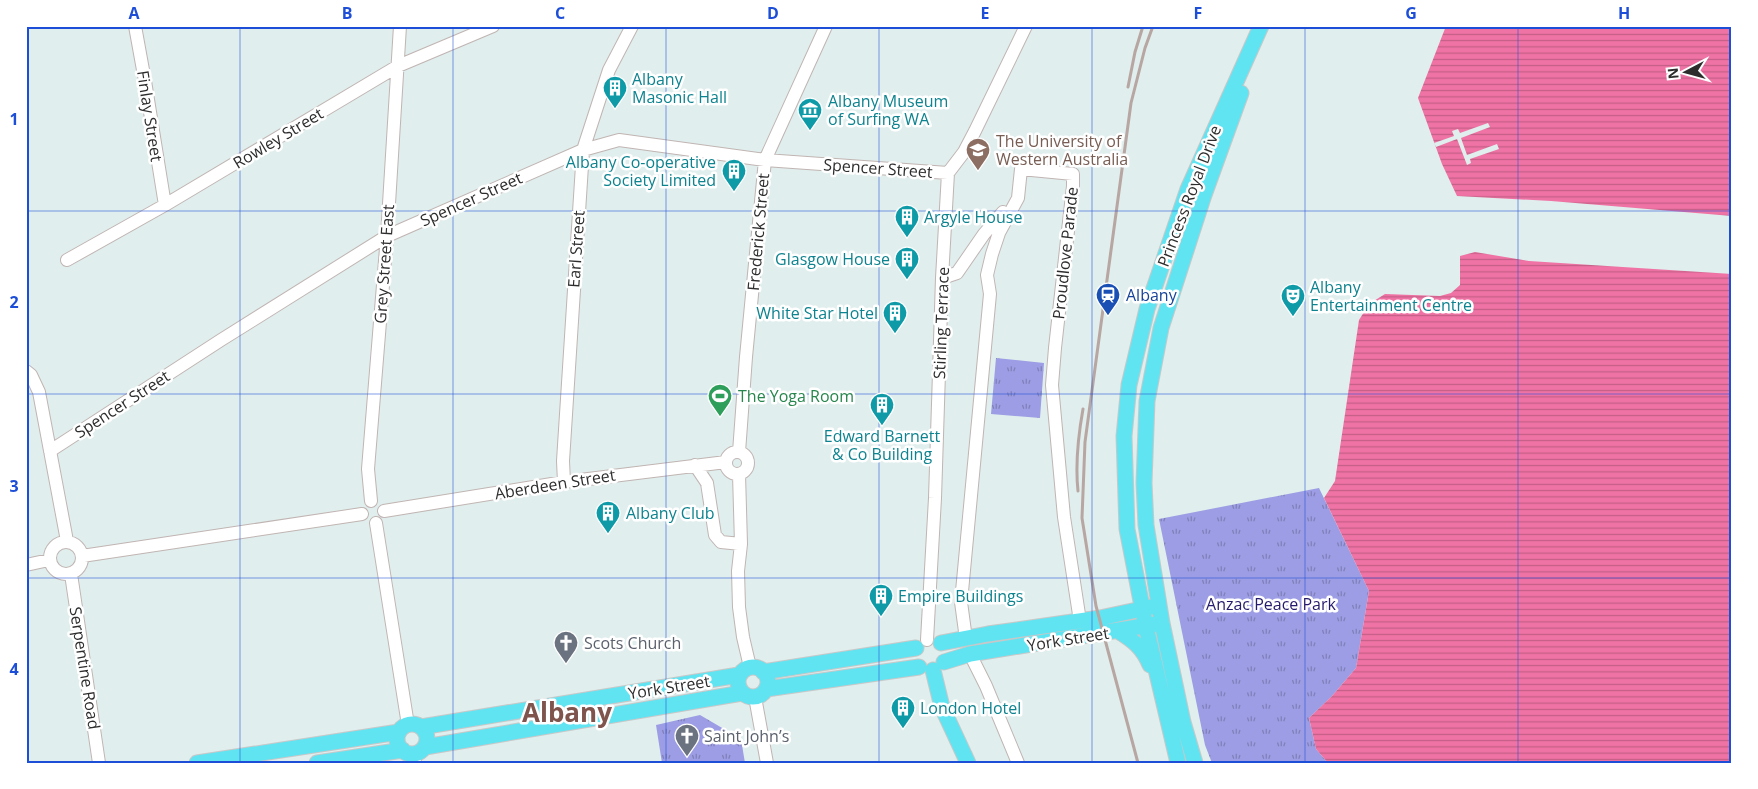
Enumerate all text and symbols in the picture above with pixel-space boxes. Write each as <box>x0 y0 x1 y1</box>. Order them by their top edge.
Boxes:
text: A <box>128 2 140 24</box>
text: B <box>342 2 352 24</box>
text: C <box>555 2 565 24</box>
text: D <box>767 2 779 24</box>
text: E <box>981 2 990 24</box>
text: F <box>1194 2 1202 24</box>
text: G <box>1405 2 1417 24</box>
text: H <box>1618 2 1630 24</box>
north arrow <box>1660 48 1710 98</box>
text: N <box>1663 67 1683 80</box>
place label: Albany Masonic Hall <box>632 68 727 108</box>
street label: Finlay Street <box>132 69 168 163</box>
building icon: Albany Masonic Hall <box>602 75 628 109</box>
place label: Albany Museum of Surfing WA <box>828 90 948 130</box>
museum icon: Albany Museum of Surfing WA <box>797 97 823 131</box>
street label: Rowley Street <box>229 102 328 174</box>
text: 1 <box>9 108 19 130</box>
street label: Princess Royal Drive <box>1152 122 1226 270</box>
place label: The University of Western Australia <box>996 130 1128 170</box>
school or university icon: The University of Western Australia <box>965 137 991 171</box>
place label: Albany Co-operative Society Limited <box>566 151 716 191</box>
street label: Spencer Street <box>823 153 934 183</box>
building icon: Albany Co-operative Society Limited <box>721 158 747 192</box>
street label: Spencer Street <box>417 167 526 231</box>
street label: Frederick Street <box>742 172 774 292</box>
street label: Proudlove Parade <box>1047 186 1083 320</box>
street label: Grey Street East <box>369 203 399 324</box>
building icon: Argyle House <box>894 204 920 238</box>
place label: Argyle House <box>924 206 1022 228</box>
street label: Earl Street <box>562 209 590 288</box>
building icon: Glasgow House <box>894 246 920 280</box>
place label: Glasgow House <box>775 248 890 270</box>
street label: Stirling Terrace <box>928 267 954 379</box>
place label: Albany Entertainment Centre <box>1310 276 1472 316</box>
station icon: Albany <box>1095 282 1121 316</box>
theatre icon: Albany Entertainment Centre <box>1280 283 1306 317</box>
place label: Albany <box>1126 284 1178 306</box>
text: 2 <box>9 291 19 313</box>
building icon: White Star Hotel <box>882 300 908 334</box>
place label: White Star Hotel <box>756 302 878 324</box>
street label: Spencer Street <box>70 365 174 443</box>
sports icon: The Yoga Room <box>707 383 733 417</box>
place label: The Yoga Room <box>738 385 854 407</box>
building icon: Edward Barnett & Co Building <box>869 392 895 426</box>
place label: Edward Barnett & Co Building <box>824 425 941 465</box>
street label: Aberdeen Street <box>493 464 617 504</box>
text: 3 <box>9 475 19 497</box>
building icon: Albany Club <box>595 500 621 534</box>
place label: Albany Club <box>626 502 715 524</box>
building icon: Empire Buildings <box>868 583 894 617</box>
place label: Empire Buildings <box>898 585 1023 607</box>
park label: Anzac Peace Park <box>1206 593 1337 615</box>
street label: Serpentine Road <box>64 605 106 731</box>
street label: York Street <box>1026 622 1111 656</box>
church icon: Scots Church <box>553 630 579 664</box>
place label: Scots Church <box>584 632 681 654</box>
text: 4 <box>9 658 19 680</box>
street label: York Street <box>627 670 712 704</box>
district label: Albany <box>522 694 612 730</box>
building icon: London Hotel <box>890 695 916 729</box>
place label: London Hotel <box>920 697 1021 719</box>
church icon: Saint John’s <box>674 723 700 757</box>
place label: Saint John’s <box>704 725 789 747</box>

